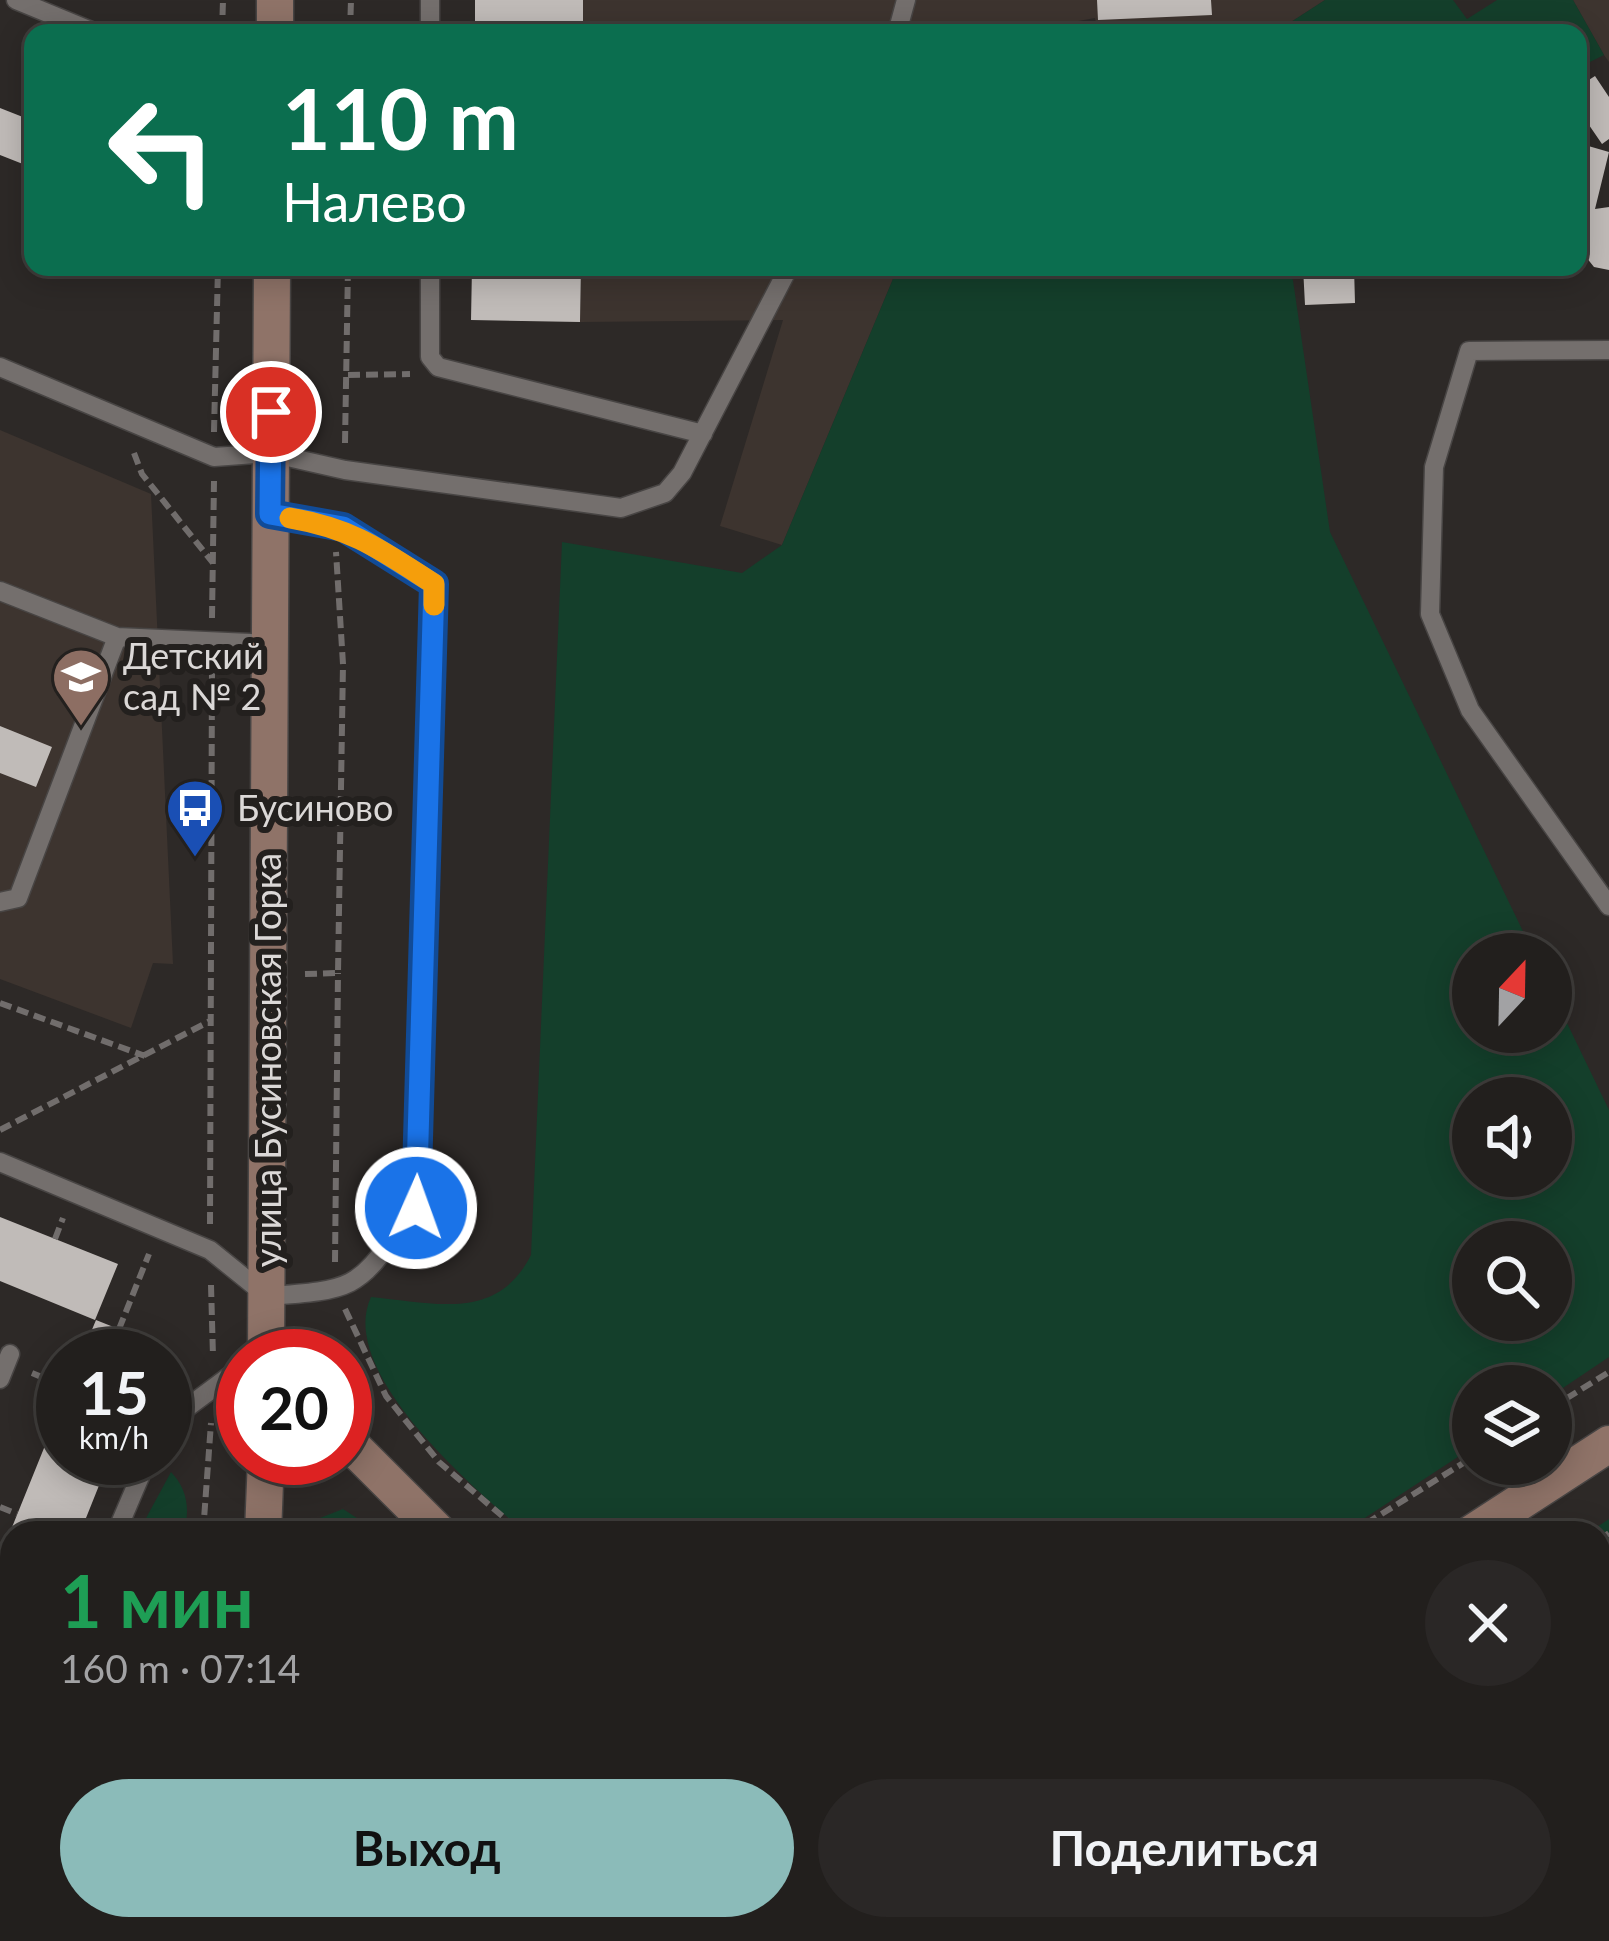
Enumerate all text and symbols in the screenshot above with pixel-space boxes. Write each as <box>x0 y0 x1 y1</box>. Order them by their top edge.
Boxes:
text: 110 m <box>282 67 519 168</box>
icon: left <box>84 72 240 228</box>
text: Налево <box>282 169 467 234</box>
pin <box>220 361 322 463</box>
icon: arrive <box>238 379 304 445</box>
place label: Детский сад № 2 <box>123 633 264 718</box>
school or university icon: Детский сад № 2 <box>50 646 112 728</box>
bus stop icon: Бусиново <box>164 777 226 859</box>
place label: Бусиново <box>237 785 393 829</box>
street label: улица Бусиновская Горка <box>245 853 289 1267</box>
north arrow <box>1452 933 1572 1053</box>
map controls <box>1452 933 1572 1485</box>
button: sound <box>1452 1077 1572 1197</box>
position arrow <box>353 1145 479 1271</box>
button: search <box>1452 1221 1572 1341</box>
speed limit sign: 20 <box>216 1329 372 1485</box>
text: 15 <box>79 1356 149 1428</box>
button: layers <box>1452 1365 1572 1485</box>
text: km/h <box>79 1419 149 1455</box>
text: 1 мин <box>60 1557 254 1643</box>
button: close <box>1425 1560 1551 1686</box>
text: 160 m · 07:14 <box>60 1645 300 1691</box>
button: Выход <box>60 1779 794 1917</box>
button: Поделиться <box>818 1779 1551 1917</box>

